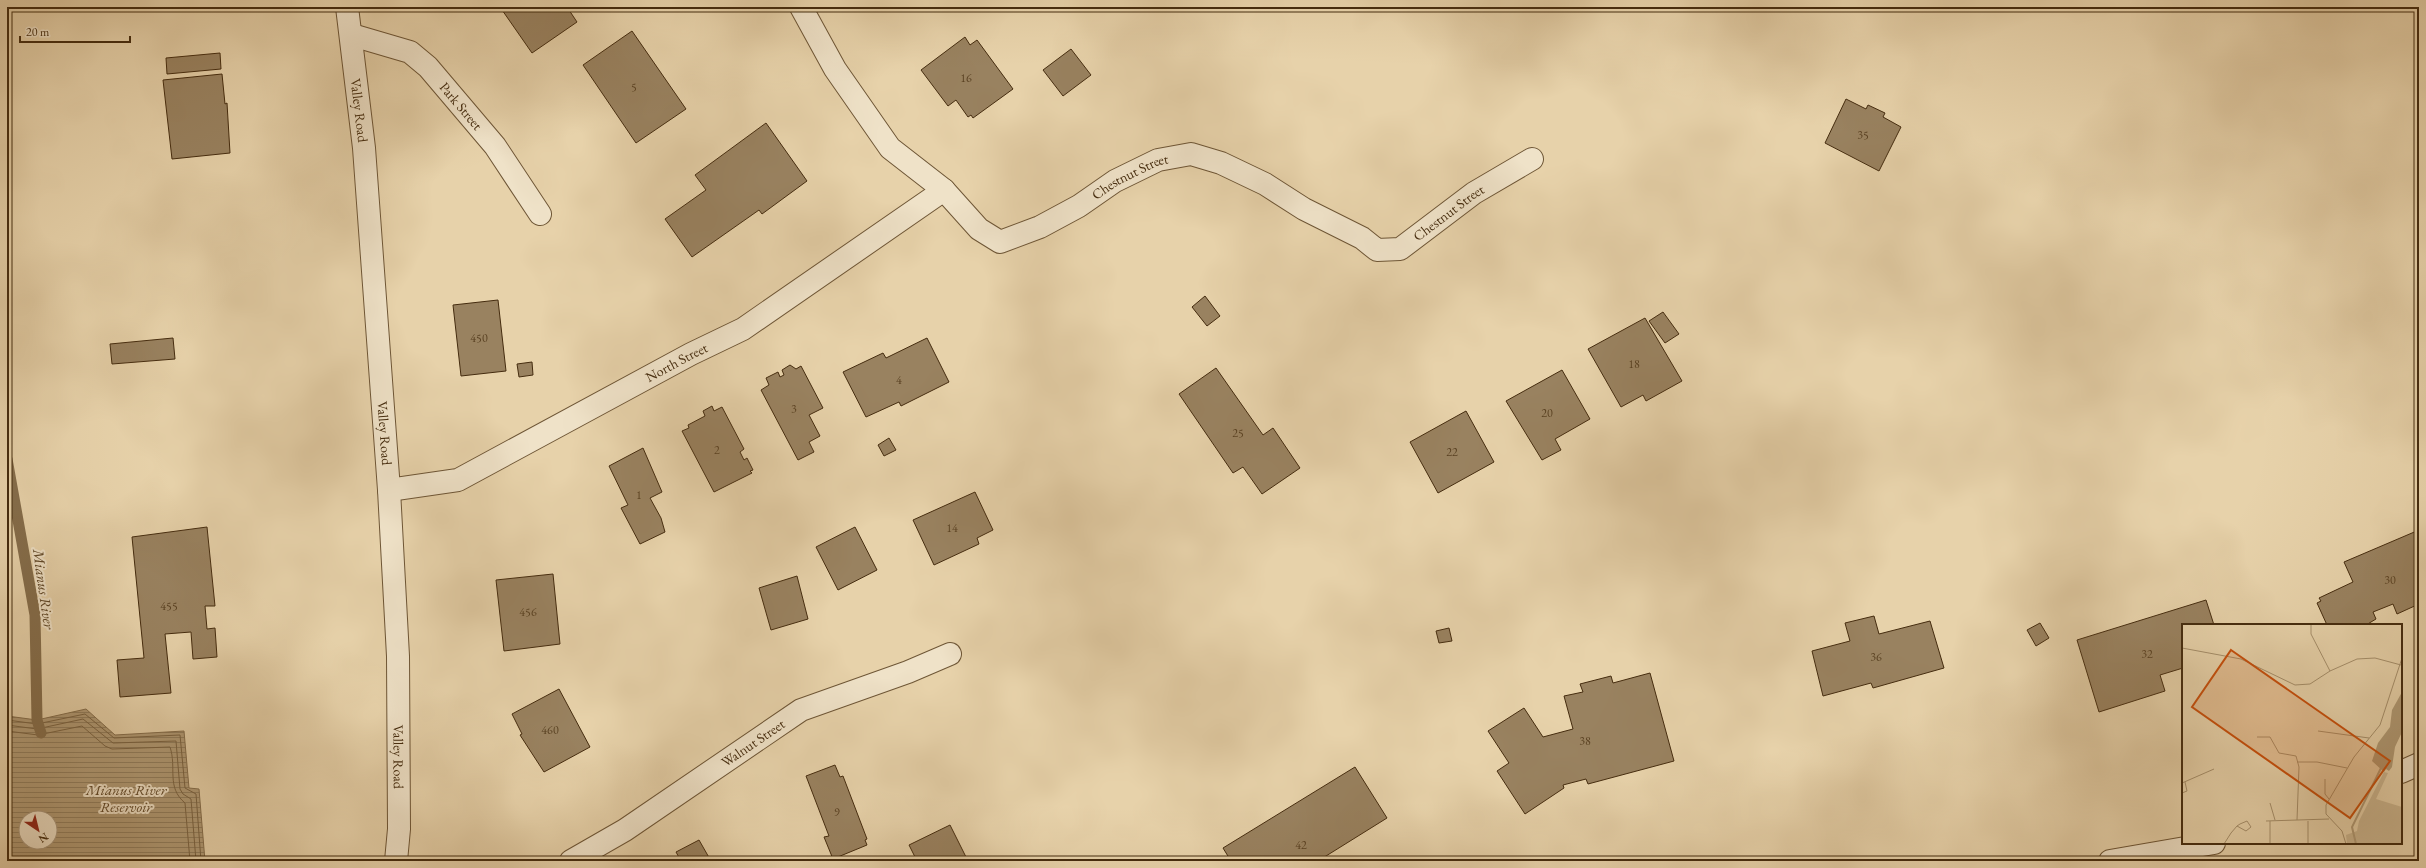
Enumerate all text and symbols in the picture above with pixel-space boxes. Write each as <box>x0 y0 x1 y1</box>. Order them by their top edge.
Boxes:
scale bar <box>20 18 130 44</box>
text: 20 m <box>26 24 50 40</box>
house number: 16 <box>960 70 972 86</box>
street label: Valley Road <box>347 77 372 144</box>
street label: Park Street <box>436 78 487 134</box>
house number: 5 <box>631 79 637 95</box>
house number: 35 <box>1857 127 1869 143</box>
street label: Chestnut Street <box>1088 149 1170 204</box>
street label: Chestnut Street <box>1409 180 1488 245</box>
house number: 450 <box>470 330 488 346</box>
street label: North Street <box>642 338 711 386</box>
house number: 18 <box>1628 356 1640 372</box>
house number: 4 <box>896 372 902 388</box>
street label: Valley Road <box>374 401 396 467</box>
house number: 3 <box>791 401 797 417</box>
house number: 20 <box>1541 405 1553 421</box>
house number: 25 <box>1232 425 1244 441</box>
house number: 2 <box>714 442 720 458</box>
house number: 22 <box>1446 444 1458 460</box>
house number: 1 <box>636 487 642 503</box>
house number: 14 <box>946 520 958 536</box>
water label: Mianus River <box>29 547 59 632</box>
house number: 30 <box>2384 572 2396 588</box>
house number: 455 <box>160 598 178 614</box>
house number: 456 <box>519 604 537 620</box>
inset map <box>2182 624 2402 844</box>
house number: 32 <box>2141 646 2153 662</box>
house number: 36 <box>1870 649 1882 665</box>
street label: Walnut Street <box>718 714 789 771</box>
house number: 460 <box>541 722 559 738</box>
street label: Valley Road <box>389 725 408 790</box>
house number: 38 <box>1579 733 1591 749</box>
water label: Mianus River Reservoir <box>85 780 168 816</box>
house number: 9 <box>834 804 840 820</box>
north arrow <box>18 810 58 850</box>
text: N <box>36 830 51 847</box>
house number: 42 <box>1295 837 1307 853</box>

